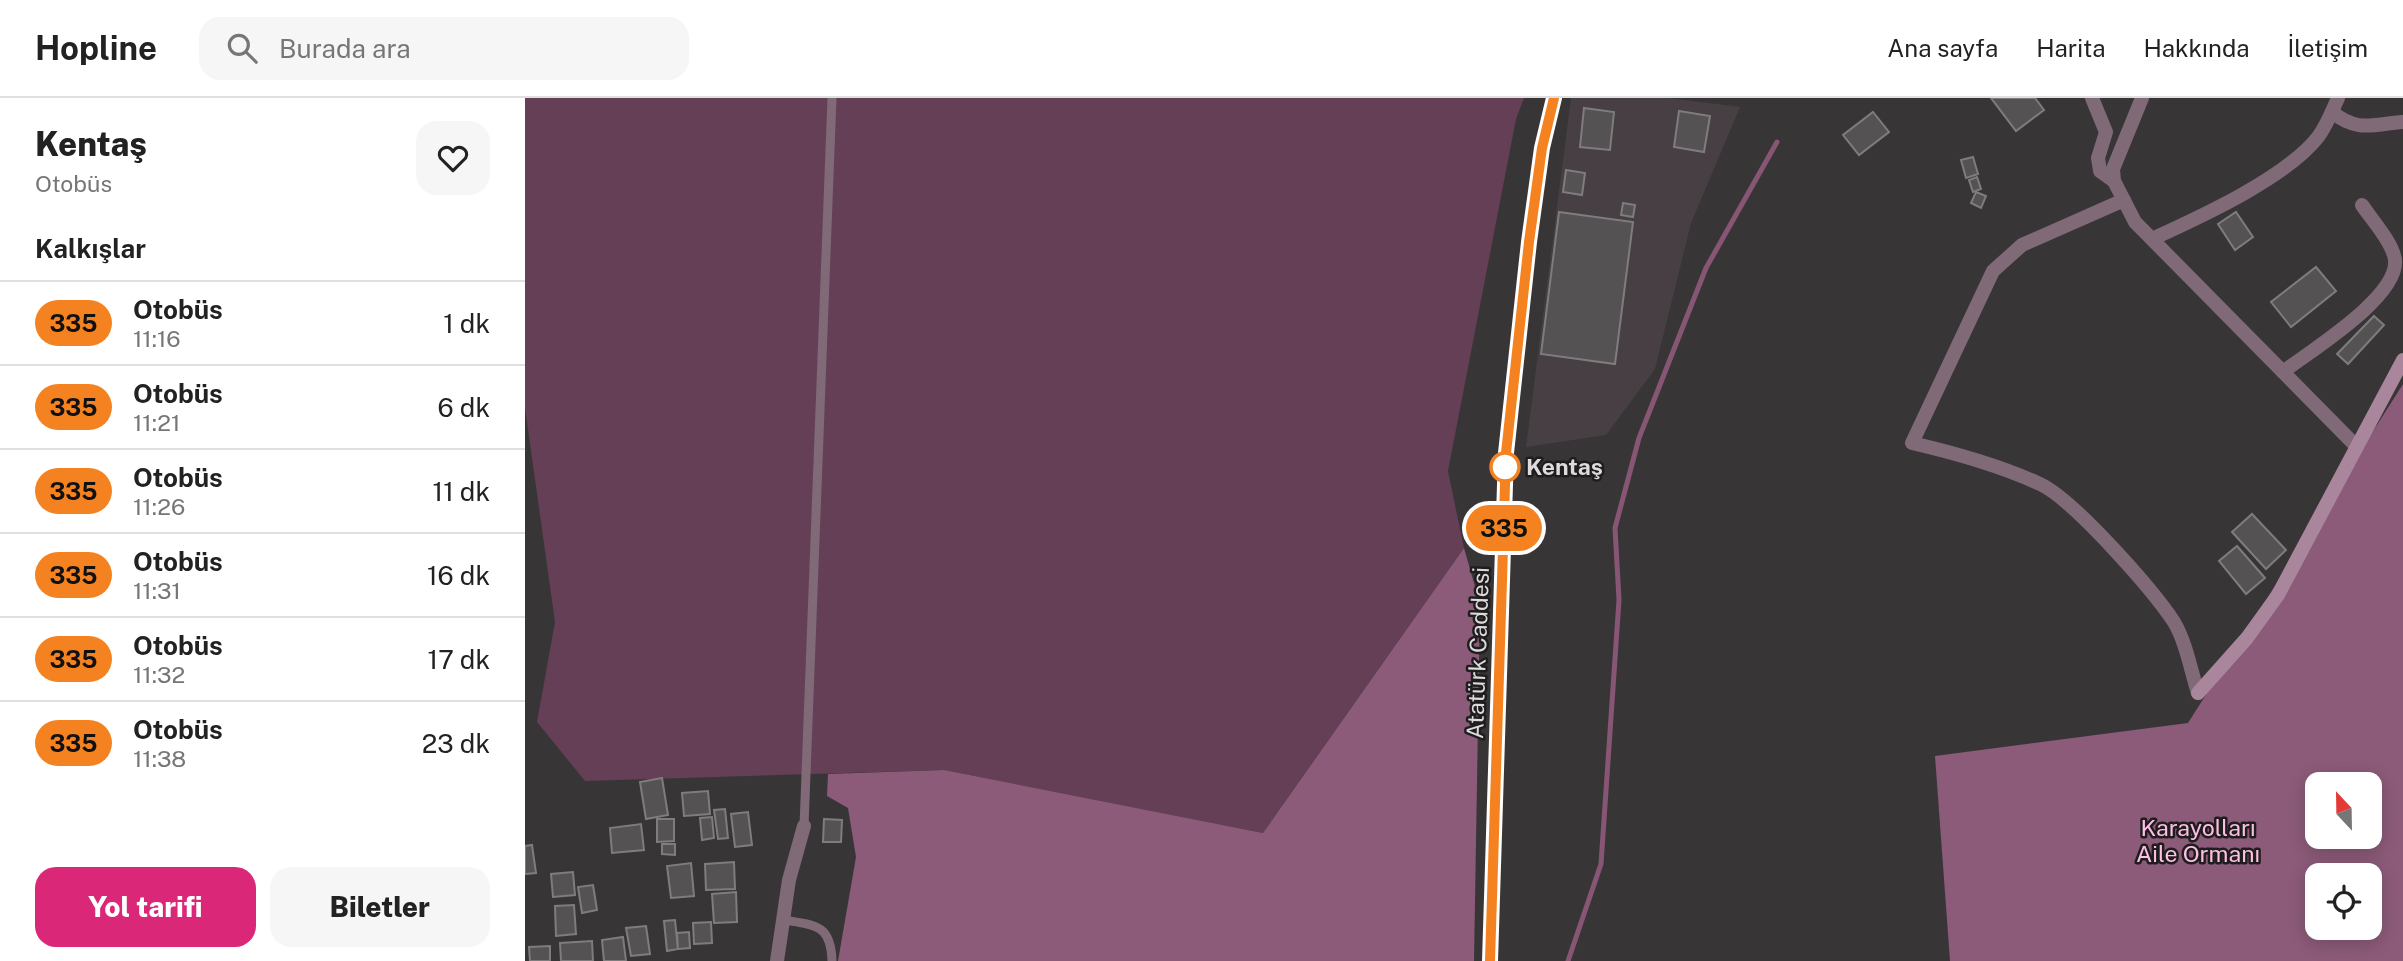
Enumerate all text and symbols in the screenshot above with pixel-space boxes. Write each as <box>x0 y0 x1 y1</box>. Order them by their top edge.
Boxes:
search box <box>199 17 689 80</box>
text: Hopline <box>35 29 157 67</box>
icon: search <box>223 29 261 67</box>
text: Burada ara <box>279 33 411 64</box>
text: Ana sayfa <box>1887 34 1998 62</box>
text: Harita <box>2036 34 2106 62</box>
text: Hakkında <box>2144 34 2249 62</box>
text: İletişim <box>2287 34 2368 62</box>
button: heart <box>416 121 490 195</box>
text: Kentaş <box>35 125 147 163</box>
text: Otobüs <box>35 170 112 197</box>
text: Kalkışlar <box>35 233 146 264</box>
text: Otobüs <box>133 294 223 325</box>
text: 1 dk <box>443 308 490 339</box>
text: 335 <box>49 309 98 337</box>
text: 11:16 <box>133 325 181 352</box>
text: Otobüs <box>133 378 223 409</box>
text: 6 dk <box>438 392 490 423</box>
text: 335 <box>49 393 98 421</box>
text: 11:21 <box>133 409 180 436</box>
marker: Kentaş <box>1490 452 1520 482</box>
place label: Kentaş <box>1526 453 1603 480</box>
text: Otobüs <box>133 462 223 493</box>
text: 11 dk <box>433 476 490 507</box>
text: 335 <box>49 477 98 505</box>
text: 11:26 <box>133 493 185 520</box>
line badge: 335 <box>1464 505 1544 551</box>
text: 335 <box>1480 514 1528 542</box>
text: Otobüs <box>133 546 223 577</box>
text: 16 dk <box>427 560 490 591</box>
text: 335 <box>49 561 98 589</box>
street label: Atatürk Caddesi <box>1461 567 1494 739</box>
text: 11:31 <box>133 577 181 604</box>
text: Otobüs <box>133 630 223 661</box>
text: 17 dk <box>428 644 490 675</box>
text: 335 <box>49 645 98 673</box>
text: 11:32 <box>133 661 185 688</box>
text: Otobüs <box>133 714 223 745</box>
text: 23 dk <box>422 728 490 759</box>
text: 335 <box>49 729 98 757</box>
text: 11:38 <box>133 745 186 772</box>
north arrow <box>2305 772 2382 849</box>
map controls <box>2305 772 2382 940</box>
park label: Karayolları Aile Ormanı <box>2136 814 2260 867</box>
button: locate <box>2305 863 2382 940</box>
button: Yol tarifi <box>35 867 256 947</box>
button: Biletler <box>270 867 490 947</box>

